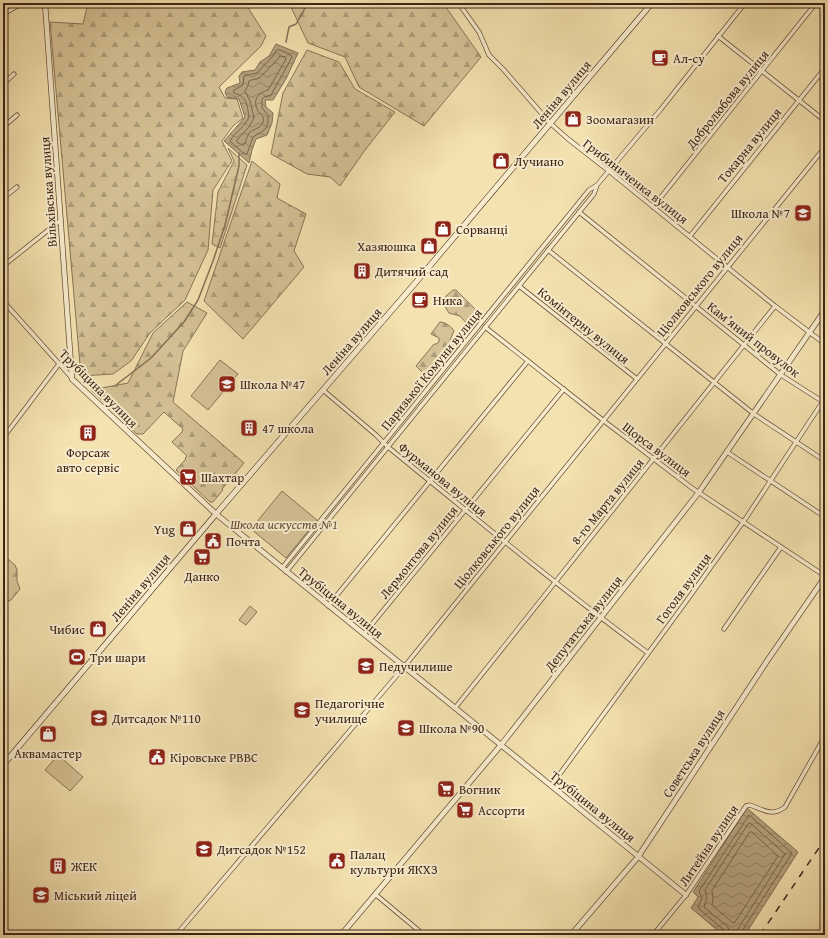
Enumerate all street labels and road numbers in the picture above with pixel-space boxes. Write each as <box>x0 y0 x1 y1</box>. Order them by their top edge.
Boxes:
street label: Добролюбова вулиця <box>681 45 774 154</box>
street label: Леніна вулиця <box>527 56 596 133</box>
street label: Токарна вулиця <box>713 103 786 187</box>
street label: Грибиниченка вулиця <box>579 134 693 229</box>
street label: Вільхівська вулиця <box>35 136 62 248</box>
street label: Ціолковського вулиця <box>652 229 747 341</box>
street label: Комінтерну вулиця <box>534 282 634 369</box>
street label: Кам’яний провулок <box>703 297 804 382</box>
street label: Леніна вулиця <box>317 303 386 379</box>
street label: Паризької Комуни вулиця <box>376 304 487 434</box>
street label: Трубіцина вулиця <box>55 345 143 432</box>
street label: Щорса вулиця <box>619 417 695 482</box>
street label: Фурманова вулиця <box>394 438 491 521</box>
street label: 8-го Марта вулиця <box>567 454 648 549</box>
street label: Ціолковського вулиця <box>449 481 544 593</box>
street label: Лермонтова вулиця <box>375 501 462 603</box>
street label: Леніна вулиця <box>106 549 175 626</box>
street label: Гоголя вулиця <box>651 549 716 628</box>
street label: Трубіцина вулиця <box>294 562 388 643</box>
street label: Депутатська вулиця <box>539 571 627 676</box>
street label: Советська вулиця <box>658 705 729 801</box>
street label: Трубіцина вулиця <box>546 766 640 847</box>
street label: Литейна вулиця <box>674 800 743 890</box>

